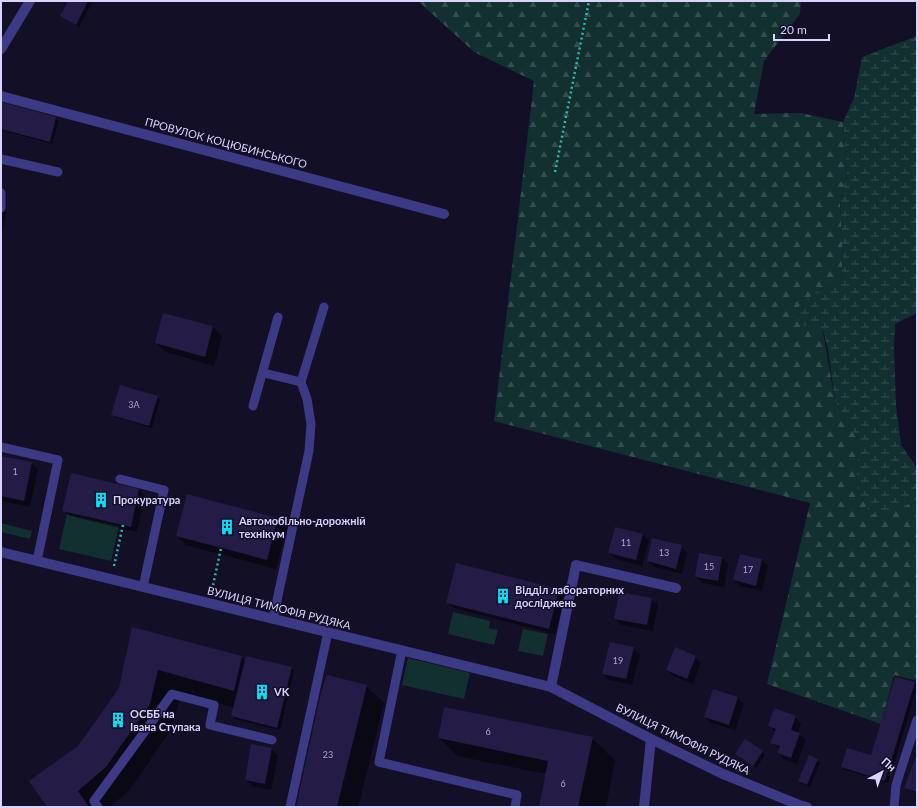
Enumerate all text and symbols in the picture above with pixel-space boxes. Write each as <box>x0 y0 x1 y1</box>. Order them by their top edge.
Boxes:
scale bar <box>774 16 829 42</box>
text: 20 m <box>780 22 807 37</box>
street label: ПРОВУЛОК КОЦЮБИНСЬКОГО <box>144 115 309 171</box>
house number: 3А <box>128 399 141 410</box>
house number: 1 <box>12 466 18 477</box>
building icon: Прокуратура <box>92 491 110 509</box>
place label: Прокуратура <box>113 493 180 506</box>
place label: Автомобільно-дорожній технікум <box>238 514 366 540</box>
building icon: Автомобільно-дорожній технікум <box>218 518 236 536</box>
house number: 11 <box>621 537 631 548</box>
house number: 13 <box>659 547 669 558</box>
house number: 15 <box>704 561 714 572</box>
house number: 17 <box>743 564 753 575</box>
street label: ВУЛИЦЯ ТИМОФІЯ РУДЯКА <box>206 583 353 632</box>
place label: Відділ лабораторних досліджень <box>515 583 624 609</box>
building icon: Відділ лабораторних досліджень <box>494 587 512 605</box>
house number: 19 <box>613 655 623 666</box>
building icon: VK <box>253 683 271 701</box>
place label: VK <box>273 685 290 698</box>
street label: ВУЛИЦЯ ТИМОФІЯ РУДЯКА <box>614 700 753 777</box>
place label: ОСББ на Івана Ступака <box>130 707 201 733</box>
building icon: ОСББ на Івана Ступака <box>109 711 127 729</box>
house number: 6 <box>485 726 491 737</box>
house number: 23 <box>323 749 333 760</box>
north arrow <box>862 752 902 792</box>
text: Пн <box>879 754 899 774</box>
house number: 6 <box>560 778 566 789</box>

